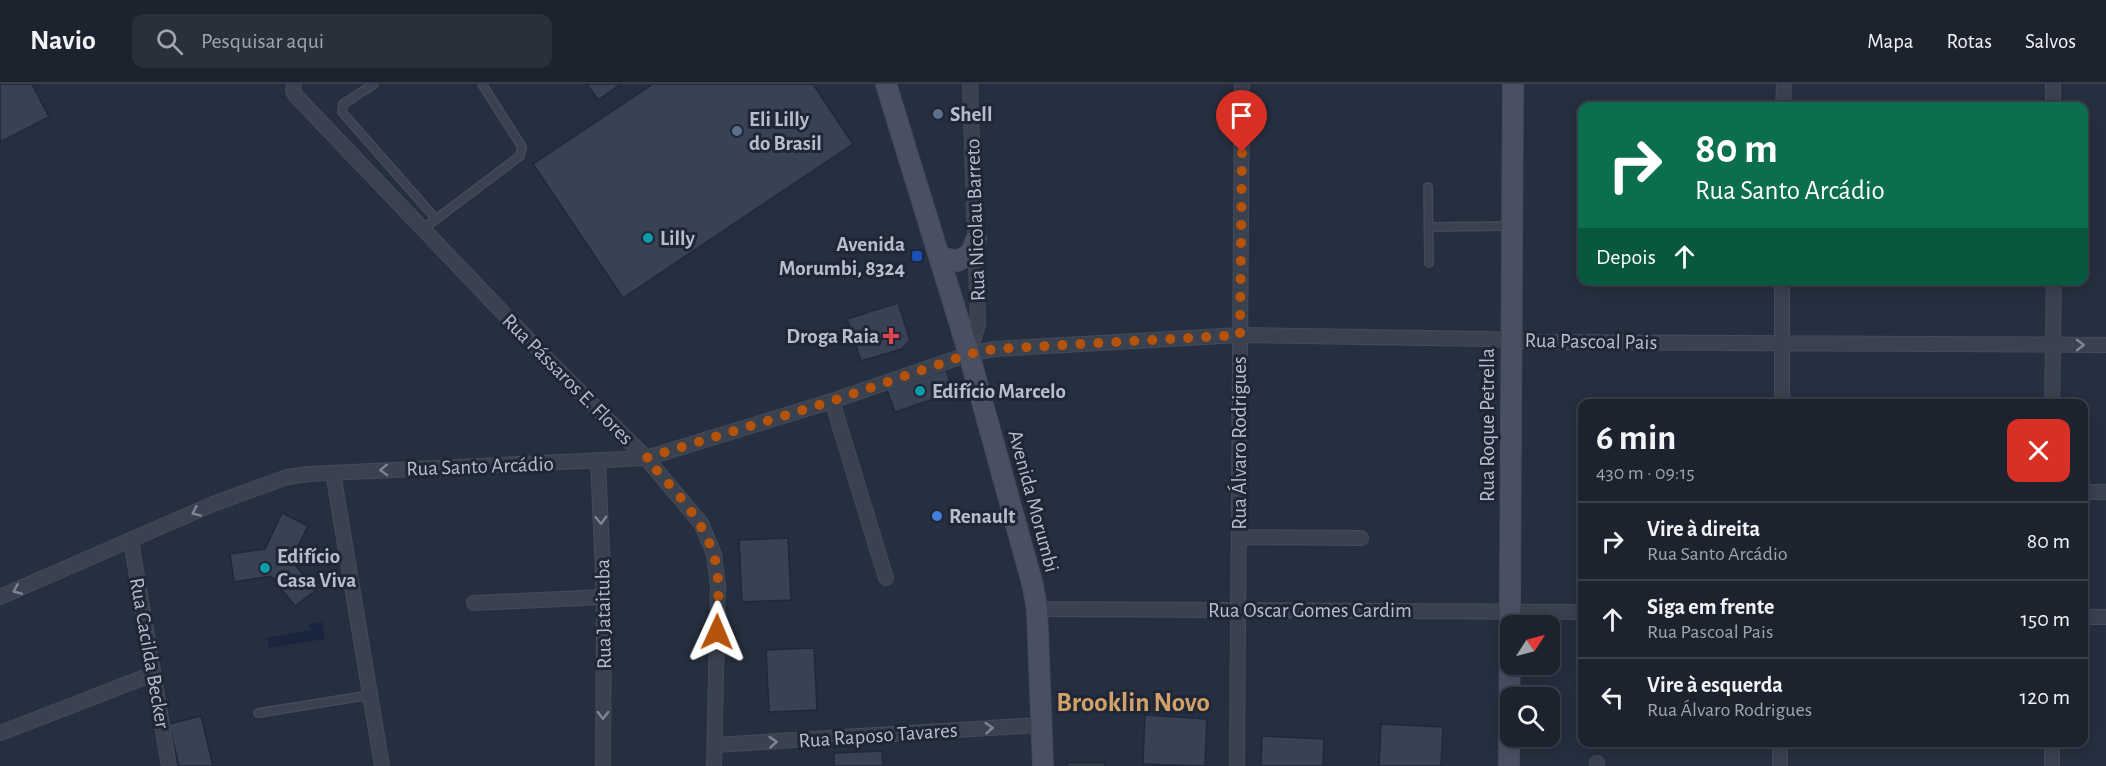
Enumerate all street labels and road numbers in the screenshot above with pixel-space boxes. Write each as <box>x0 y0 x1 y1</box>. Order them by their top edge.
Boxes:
street label: Rua Nicolau Barreto <box>962 138 989 302</box>
street label: Rua Pássaros E. Flores <box>498 310 637 449</box>
street label: Rua Pascoal Pais <box>1524 330 1657 353</box>
street label: Rua Roque Petrella <box>1477 348 1498 502</box>
street label: Rua Álvaro Rodrigues <box>1227 356 1250 530</box>
street label: Avenida Morumbi <box>1004 428 1063 574</box>
street label: Rua Santo Arcádio <box>406 453 554 480</box>
street label: Rua Jataituba <box>592 558 615 669</box>
street label: Rua Cacilda Becker <box>126 576 173 730</box>
street label: Rua Oscar Gomes Cardim <box>1208 600 1412 621</box>
street label: Rua Raposo Tavares <box>798 719 958 752</box>

